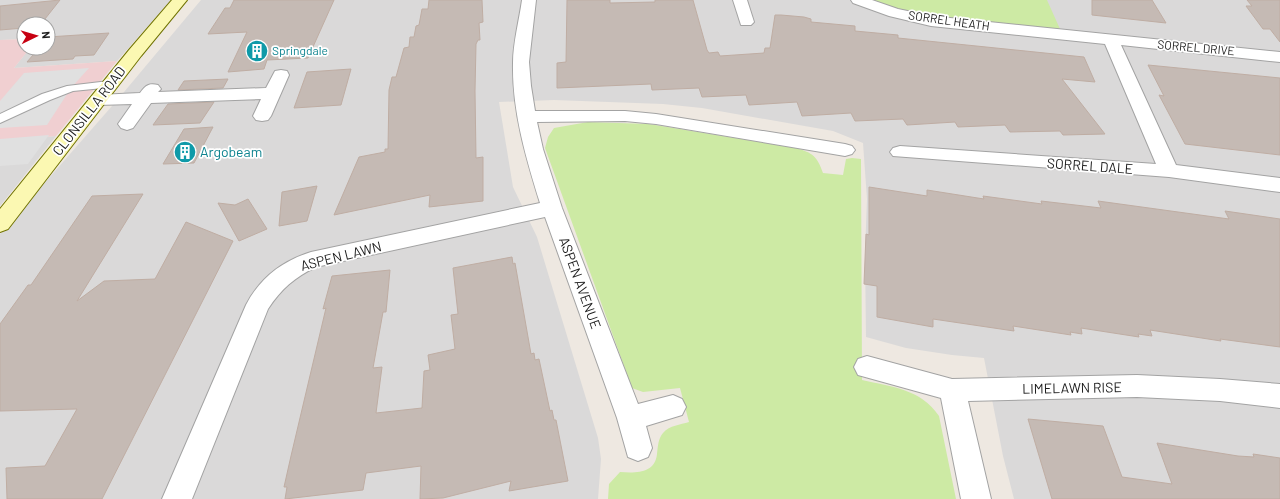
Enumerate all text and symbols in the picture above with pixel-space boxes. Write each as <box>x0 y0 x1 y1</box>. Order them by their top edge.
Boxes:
street label: SORREL HEATH <box>908 7 991 33</box>
north arrow <box>16 16 56 56</box>
text: N <box>40 31 53 39</box>
street label: SORREL DRIVE <box>1157 37 1235 57</box>
building icon: Springdale <box>244 38 270 64</box>
place label: Springdale <box>272 43 328 57</box>
street label: CLONSILLA ROAD <box>48 63 129 159</box>
building icon: Argobeam <box>172 139 198 165</box>
place label: Argobeam <box>200 143 262 160</box>
street label: SORREL DALE <box>1046 154 1134 177</box>
street label: ASPEN AVENUE <box>556 235 605 331</box>
street label: ASPEN LAWN <box>298 237 383 274</box>
street label: LIMELAWN RISE <box>1022 378 1122 397</box>

